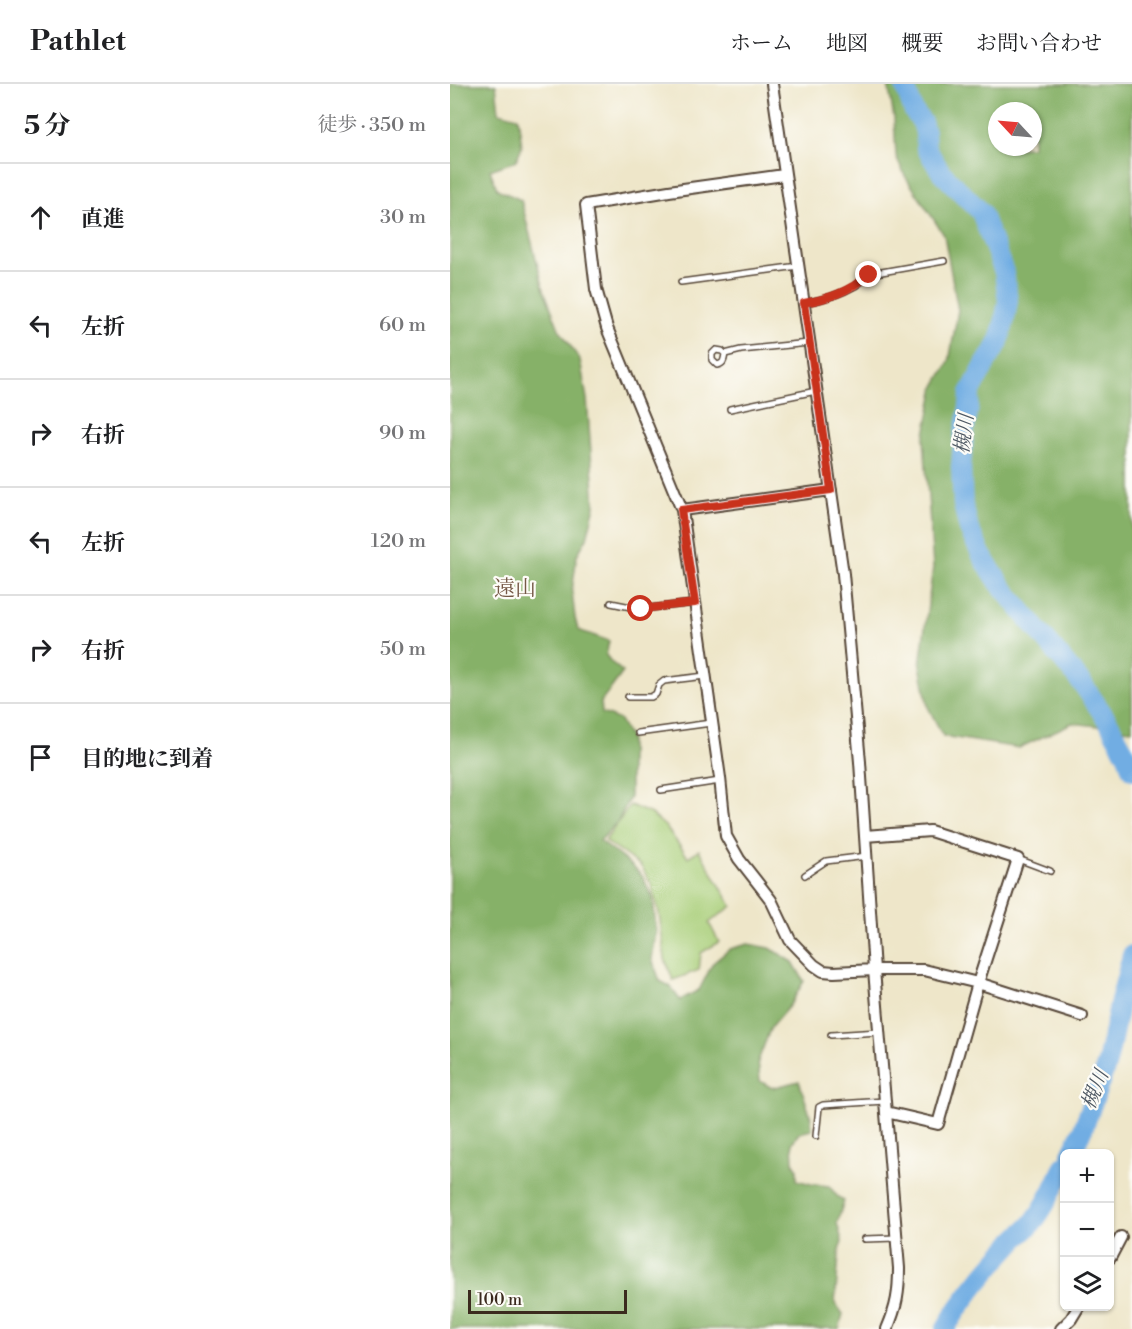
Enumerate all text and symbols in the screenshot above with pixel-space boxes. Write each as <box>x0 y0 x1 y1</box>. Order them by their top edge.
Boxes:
text: Pathlet <box>30 24 126 59</box>
text: ホーム <box>730 31 793 57</box>
text: 地図 <box>826 31 868 57</box>
text: 概要 <box>901 31 943 57</box>
text: お問い合わせ <box>976 31 1102 57</box>
north arrow <box>988 102 1042 156</box>
text: 5 分 <box>24 110 70 142</box>
text: 徒歩 · 350 m <box>317 113 426 138</box>
icon: ahead <box>24 201 57 234</box>
text: 30 m <box>380 205 426 230</box>
text: 直進 <box>81 206 125 233</box>
route end <box>855 261 881 287</box>
icon: left <box>24 309 57 342</box>
text: 60 m <box>379 313 426 338</box>
text: 左折 <box>81 314 125 341</box>
water label: 槻川 <box>950 411 980 455</box>
icon: right <box>24 417 57 450</box>
text: 90 m <box>379 421 426 446</box>
text: 右折 <box>81 422 125 449</box>
icon: left <box>24 525 57 558</box>
text: 120 m <box>371 529 426 554</box>
text: 左折 <box>81 530 125 557</box>
district label: 遠山 <box>494 576 536 602</box>
route start <box>627 595 653 621</box>
icon: right <box>24 633 57 666</box>
text: 50 m <box>380 637 426 662</box>
text: 右折 <box>81 638 125 665</box>
icon: arrive <box>24 741 57 774</box>
text: 目的地に到着 <box>81 746 213 773</box>
water label: 槻川 <box>1077 1065 1116 1113</box>
map controls <box>1060 1149 1114 1311</box>
button: + <box>1060 1149 1114 1203</box>
button: − <box>1060 1203 1114 1257</box>
button: layers <box>1060 1257 1114 1311</box>
scale bar <box>468 1287 627 1314</box>
text: 100 m <box>477 1290 522 1310</box>

